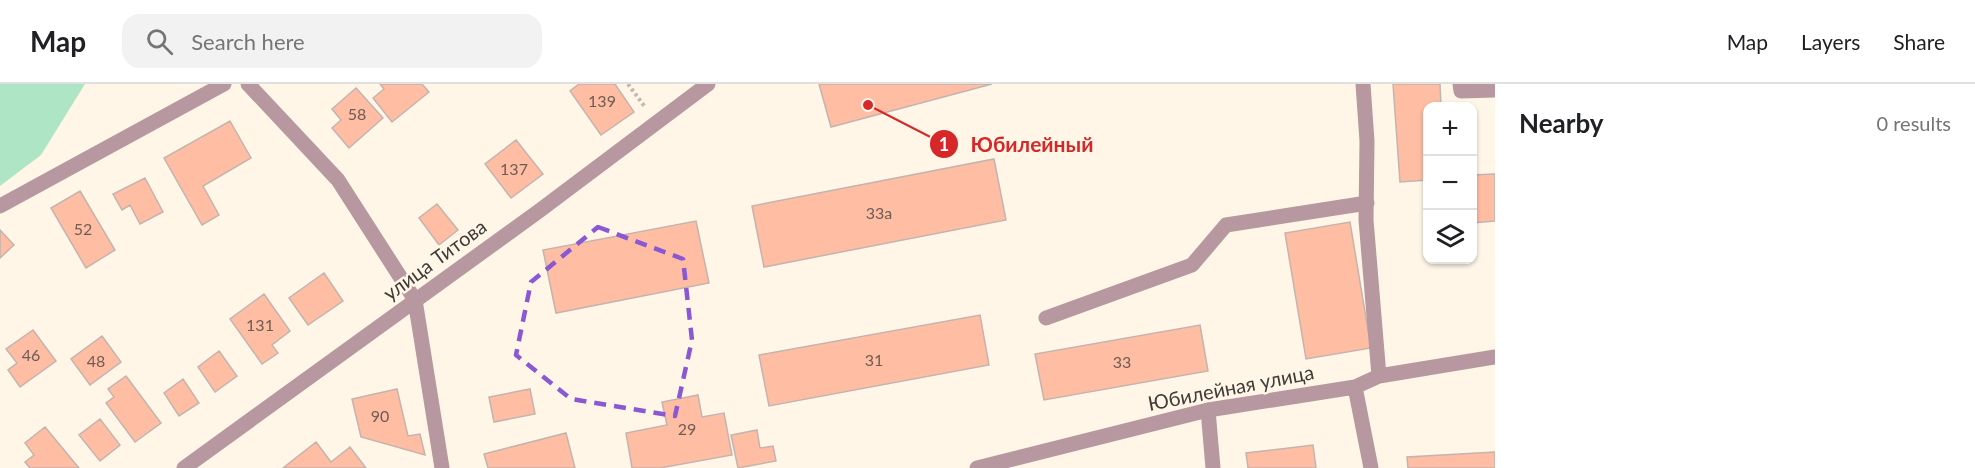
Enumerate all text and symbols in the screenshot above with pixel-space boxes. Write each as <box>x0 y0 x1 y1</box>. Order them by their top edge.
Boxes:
search box <box>122 14 542 68</box>
text: Map <box>30 24 86 58</box>
icon: search <box>143 25 176 58</box>
text: Search here <box>191 28 305 55</box>
text: Map <box>1727 29 1768 54</box>
text: Layers <box>1801 29 1860 54</box>
text: Share <box>1893 29 1945 54</box>
house number: 139 <box>588 91 616 110</box>
map controls <box>1423 102 1477 264</box>
button: + <box>1423 102 1477 156</box>
house number: 58 <box>348 104 366 123</box>
text: Nearby <box>1519 107 1604 139</box>
text: 0 results <box>1876 111 1951 135</box>
callout: Юбилейный <box>929 125 1106 164</box>
text: Юбилейный <box>971 131 1093 156</box>
text: 1 <box>939 133 949 155</box>
button: − <box>1423 156 1477 210</box>
house number: 137 <box>500 159 528 178</box>
house number: 33а <box>866 203 892 222</box>
button: layers <box>1423 210 1477 264</box>
street label: улица Титова <box>378 214 491 305</box>
house number: 52 <box>74 219 92 238</box>
house number: 131 <box>246 315 274 334</box>
house number: 46 <box>22 345 40 364</box>
house number: 31 <box>865 350 883 369</box>
house number: 48 <box>87 351 105 370</box>
house number: 33 <box>1113 352 1131 371</box>
street label: Юбилейная улица <box>1146 359 1316 415</box>
house number: 90 <box>371 406 389 425</box>
house number: 29 <box>678 419 696 438</box>

